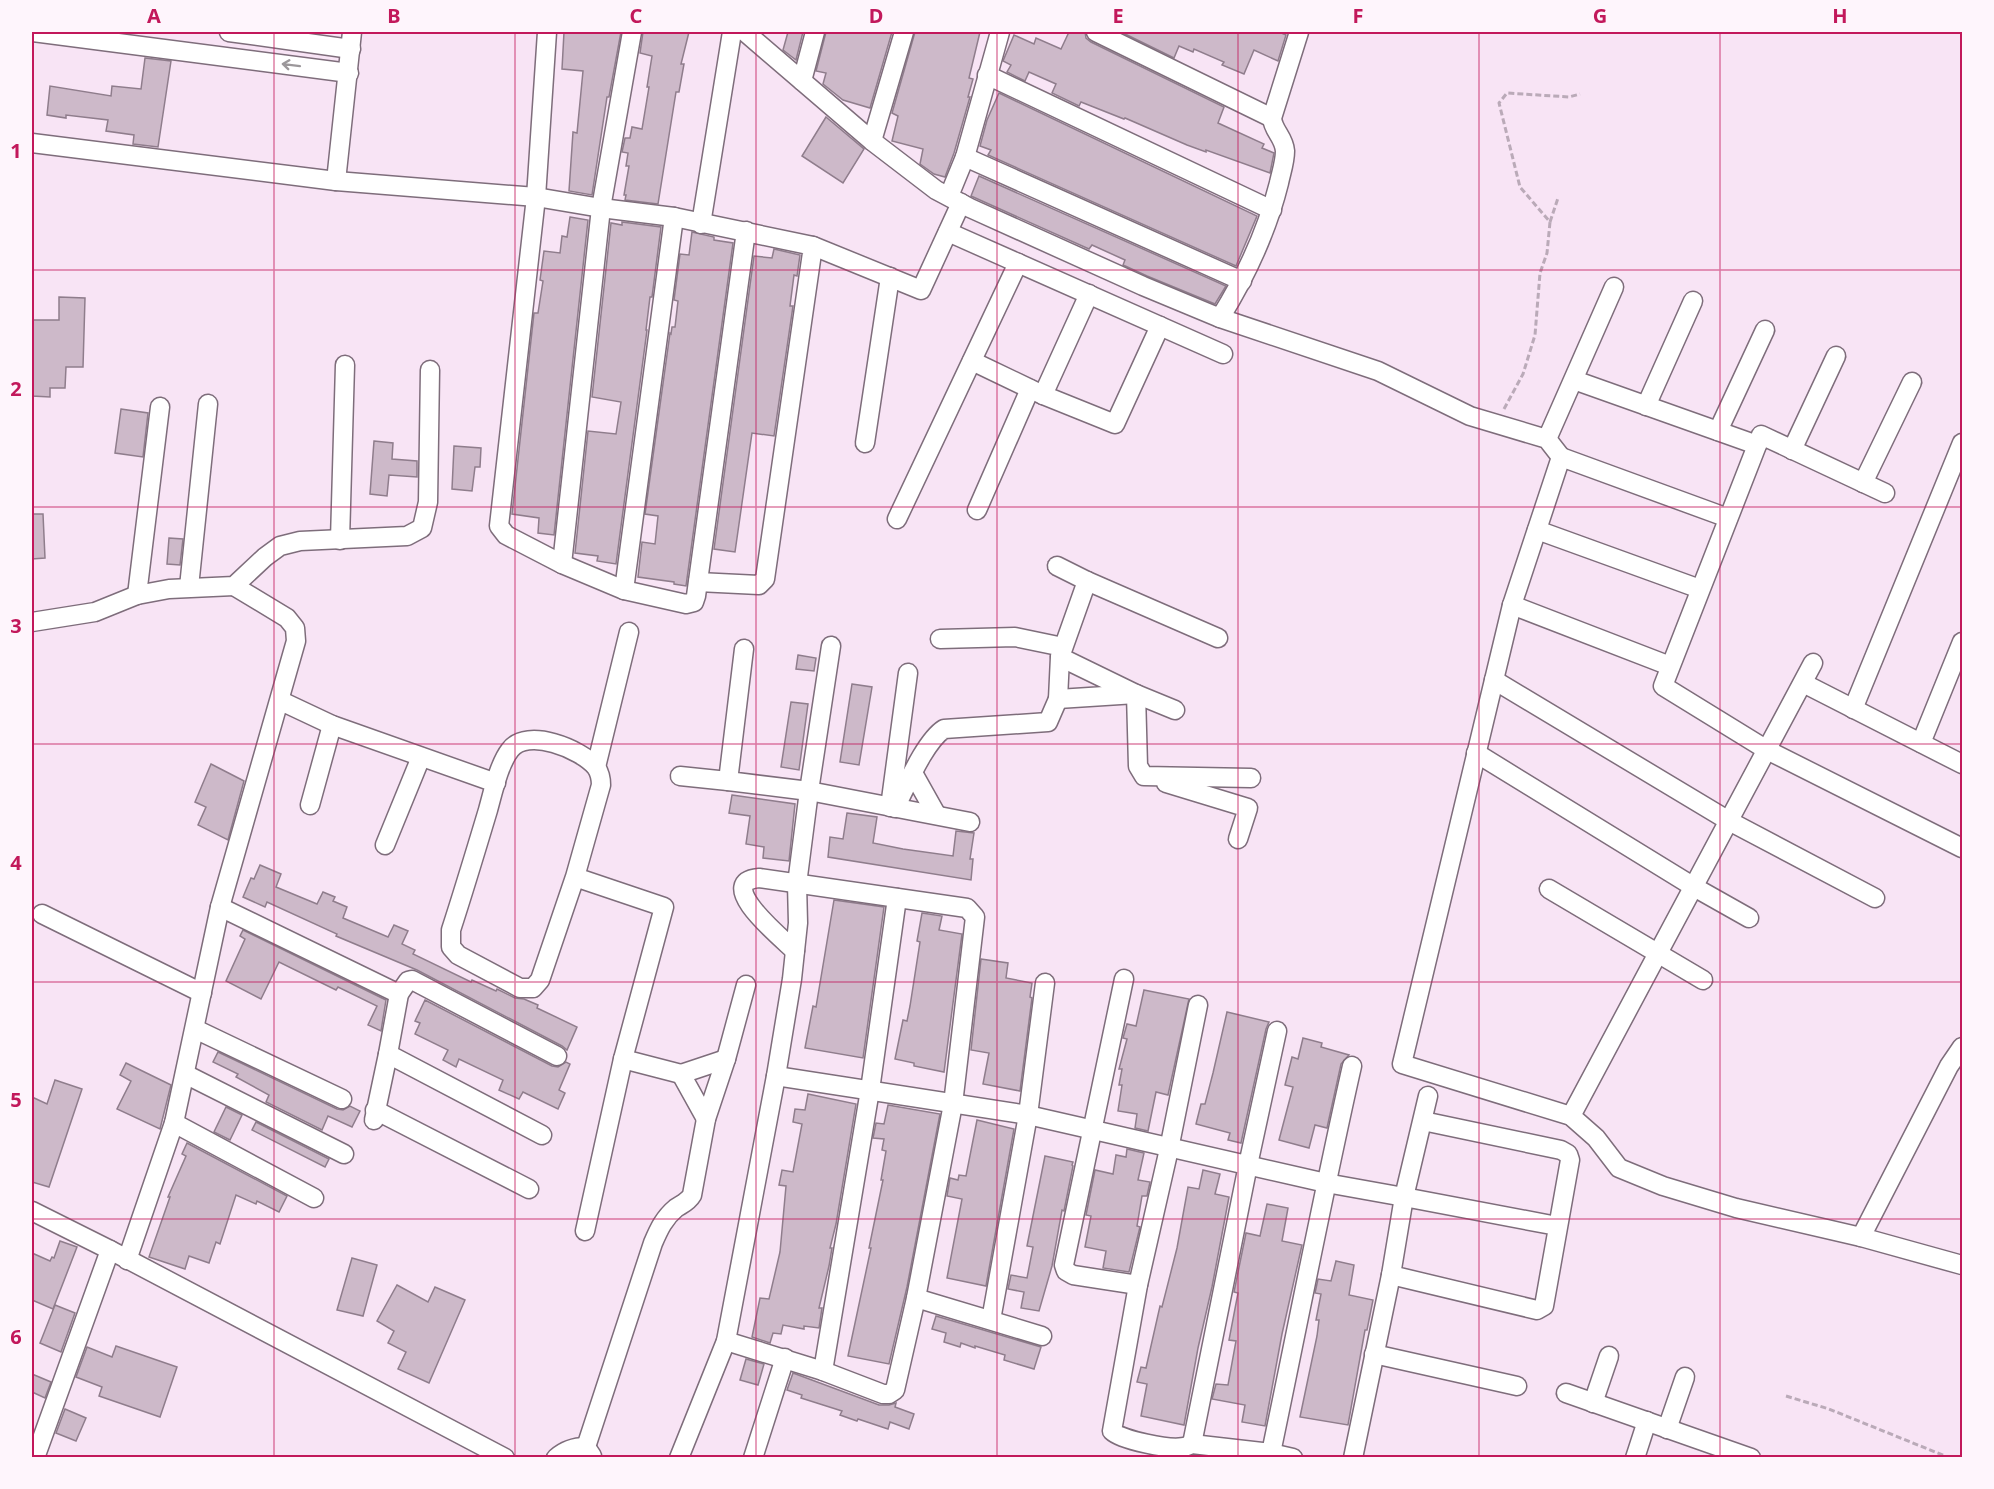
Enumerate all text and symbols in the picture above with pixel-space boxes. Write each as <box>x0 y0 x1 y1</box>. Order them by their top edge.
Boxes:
text: A <box>147 2 161 29</box>
text: B <box>387 2 401 29</box>
text: C <box>630 2 643 29</box>
text: D <box>869 2 883 29</box>
text: E <box>1112 2 1124 29</box>
text: F <box>1353 2 1363 29</box>
text: G <box>1593 2 1607 29</box>
text: H <box>1832 2 1848 29</box>
one-way arrow <box>281 59 301 70</box>
text: 1 <box>10 137 22 164</box>
text: 2 <box>10 375 22 402</box>
text: 3 <box>10 612 22 639</box>
text: 4 <box>10 849 22 876</box>
text: 5 <box>10 1086 22 1113</box>
text: 6 <box>10 1323 22 1350</box>

